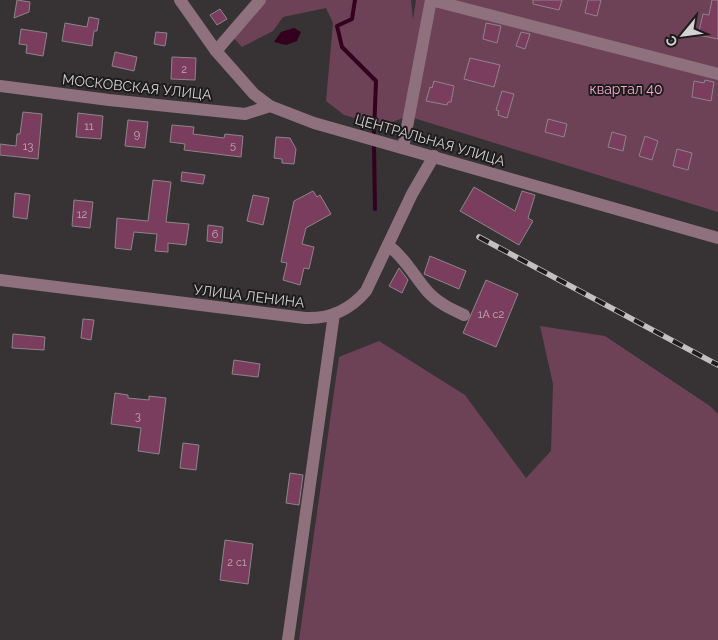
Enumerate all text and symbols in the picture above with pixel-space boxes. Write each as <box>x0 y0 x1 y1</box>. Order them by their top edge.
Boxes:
north arrow <box>658 10 708 60</box>
text: С <box>662 33 681 49</box>
house number: 2 <box>181 63 187 76</box>
street label: МОСКОВСКАЯ УЛИЦА <box>61 71 213 103</box>
park label: квартал 40 <box>589 81 663 97</box>
street label: ЦЕНТРАЛЬНАЯ УЛИЦА <box>353 111 507 169</box>
house number: 11 <box>84 120 94 133</box>
house number: 9 <box>134 128 140 141</box>
house number: 5 <box>230 139 236 152</box>
house number: 13 <box>23 140 33 153</box>
house number: 12 <box>77 208 87 221</box>
house number: 6 <box>212 228 219 241</box>
street label: УЛИЦА ЛЕНИНА <box>193 281 306 311</box>
house number: 1А с2 <box>478 308 504 321</box>
house number: 3 <box>135 410 141 423</box>
house number: 2 с1 <box>227 556 247 569</box>

